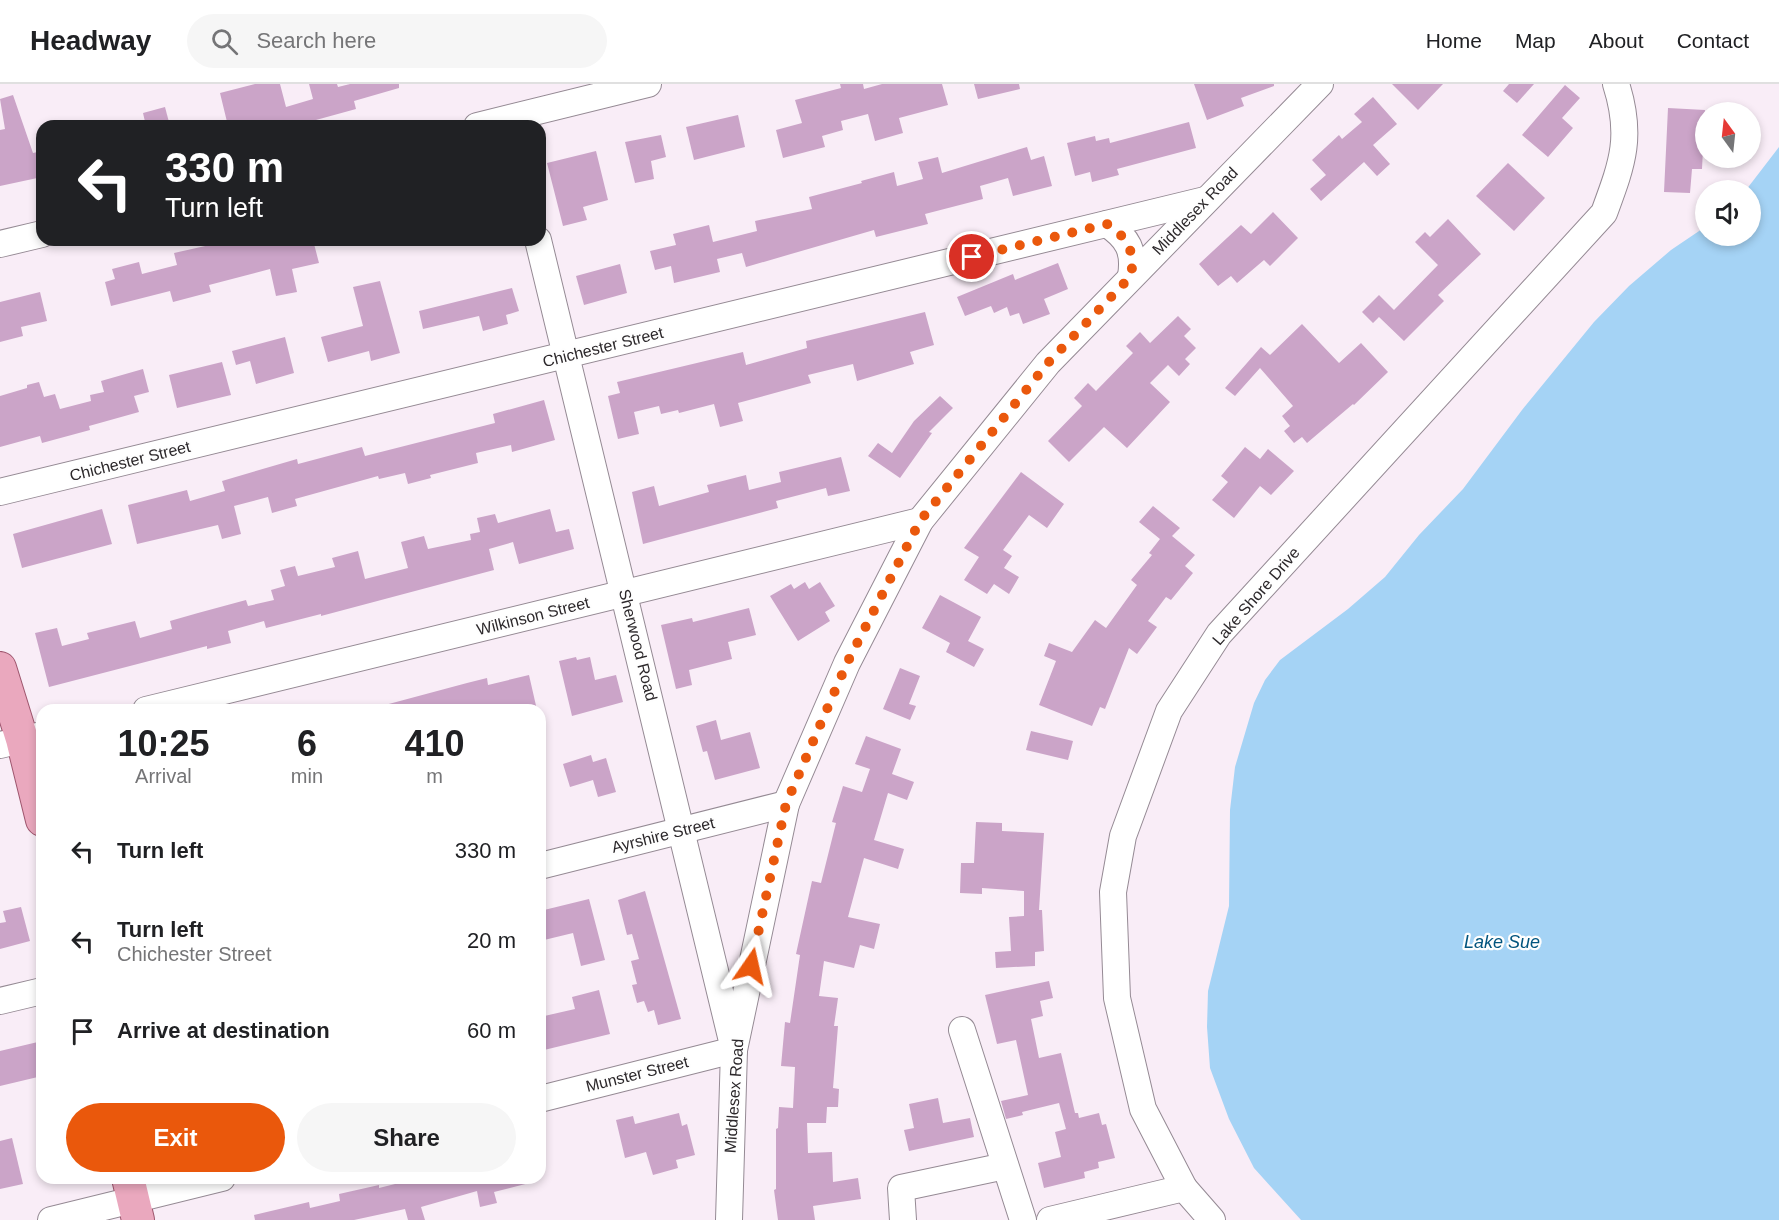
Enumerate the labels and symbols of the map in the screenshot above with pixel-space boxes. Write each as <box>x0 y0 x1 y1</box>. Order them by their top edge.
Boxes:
north arrow <box>1695 102 1761 168</box>
street label: Middlesex Road <box>1149 164 1241 258</box>
pin <box>946 231 997 282</box>
street label: Chichester Street <box>541 324 666 370</box>
street label: Chichester Street <box>68 438 193 484</box>
street label: Lake Shore Drive <box>1209 544 1303 648</box>
street label: Sherwood Road <box>616 587 660 703</box>
street label: Wilkinson Street <box>475 594 592 638</box>
street label: Ayrshire Street <box>610 814 717 856</box>
water label: Lake Sue <box>1464 932 1540 952</box>
position arrow <box>719 934 783 998</box>
street label: Middlesex Road <box>722 1038 746 1154</box>
street label: Munster Street <box>584 1053 690 1095</box>

